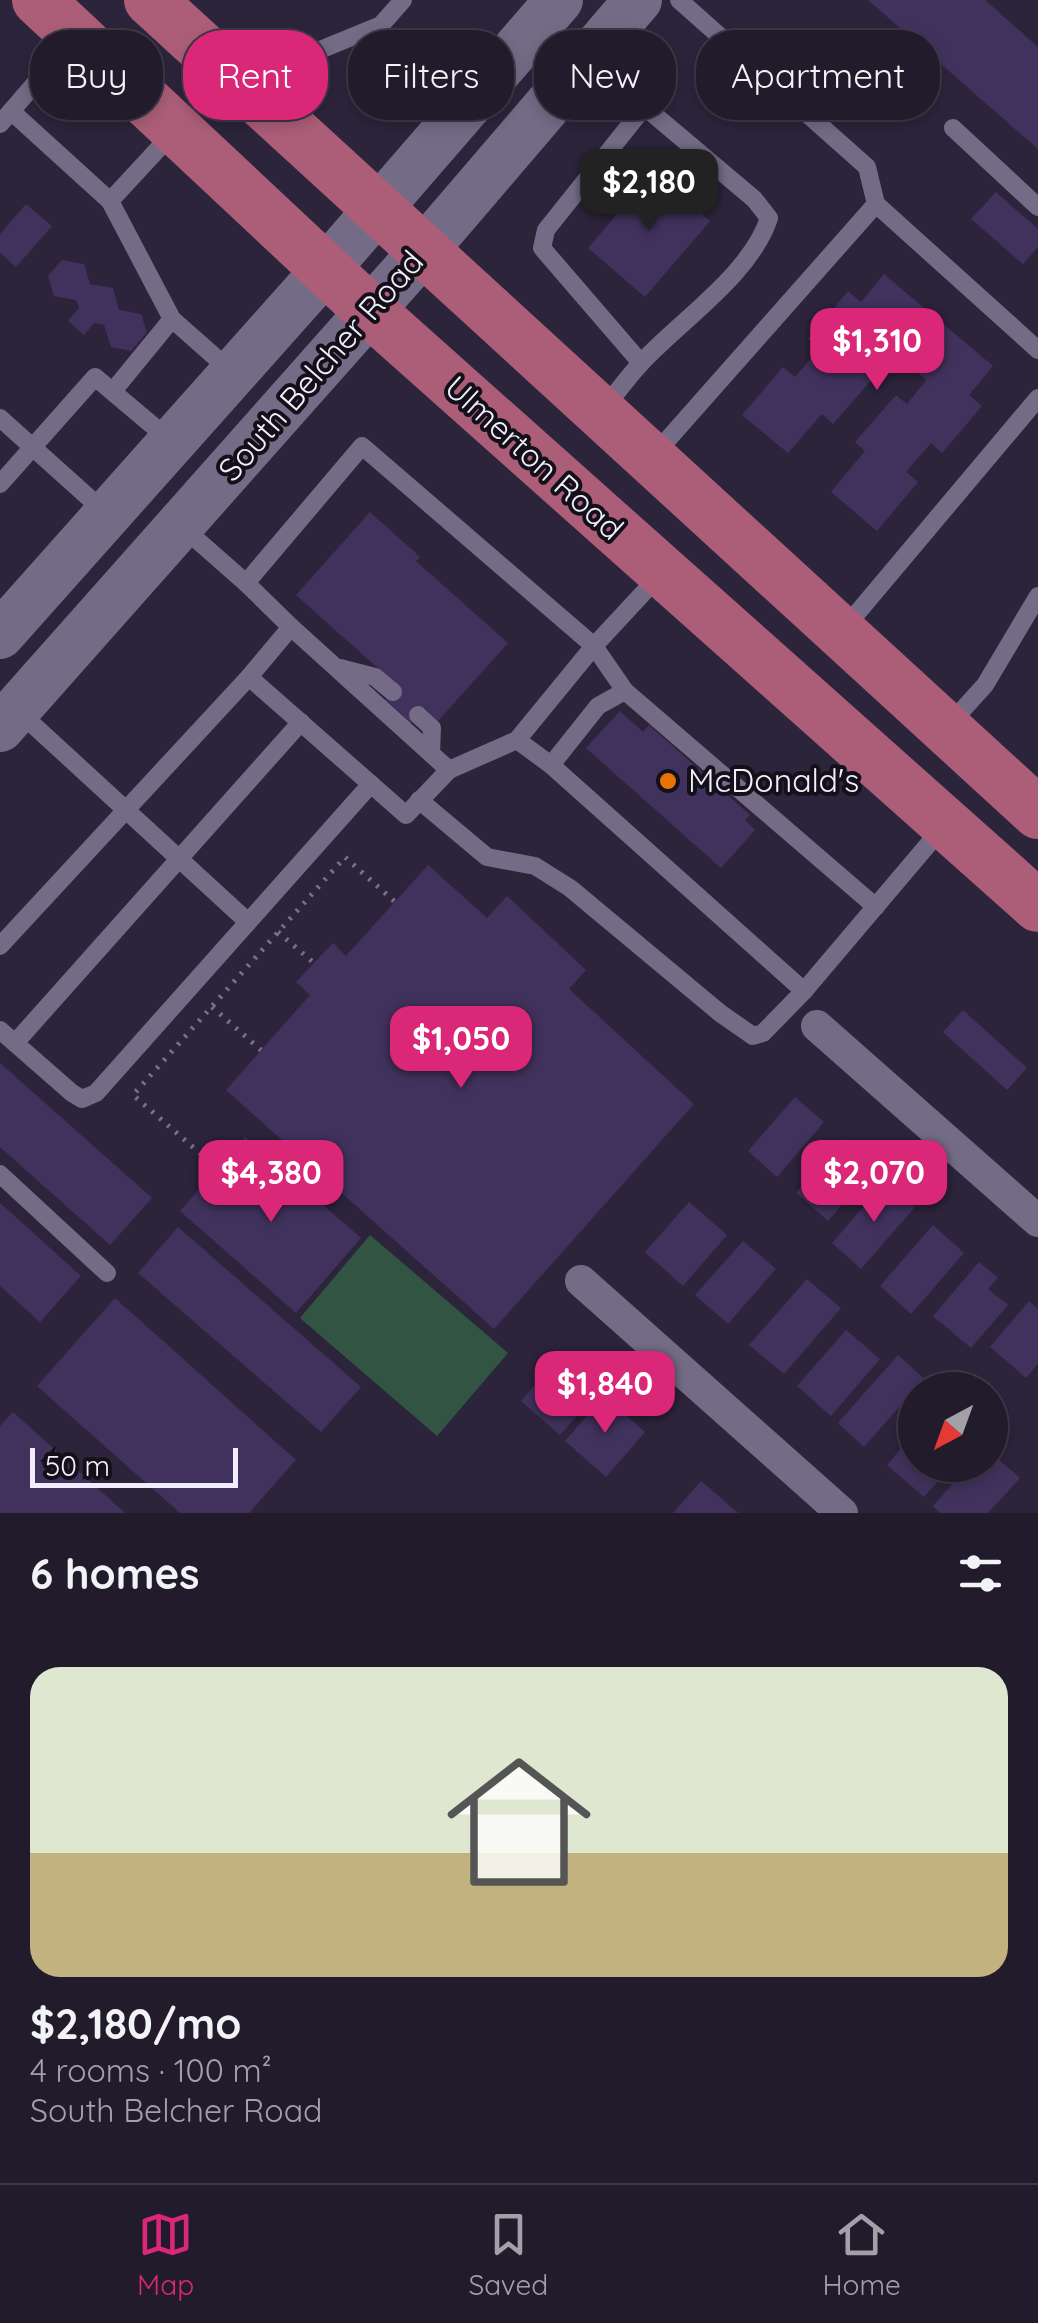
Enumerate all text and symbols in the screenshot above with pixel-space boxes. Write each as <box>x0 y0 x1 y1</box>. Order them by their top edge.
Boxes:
chip: Buy <box>30 30 163 120</box>
chip: Rent <box>183 30 328 120</box>
chip: Filters <box>348 30 514 120</box>
chip: New <box>534 30 676 120</box>
chip: Apartment <box>696 30 940 120</box>
pin: $2,180 <box>568 149 730 234</box>
text: $2,180 <box>602 161 696 201</box>
street label: South Belcher Road <box>209 242 431 489</box>
pin: $1,310 <box>796 308 958 393</box>
text: $1,310 <box>832 320 922 360</box>
street label: Ulmerton Road <box>437 367 632 548</box>
place label: McDonald's <box>688 760 859 800</box>
marker: McDonald's <box>657 770 679 792</box>
pin: $1,050 <box>380 1006 542 1091</box>
text: $1,050 <box>412 1018 510 1058</box>
pin: $4,380 <box>190 1140 352 1225</box>
pin: $2,070 <box>793 1140 955 1225</box>
text: $4,380 <box>220 1152 322 1192</box>
text: $2,070 <box>823 1152 925 1192</box>
pin: $1,840 <box>524 1351 686 1436</box>
text: $1,840 <box>557 1363 653 1403</box>
north arrow <box>898 1372 1008 1482</box>
map controls <box>898 1372 1008 1482</box>
scale bar <box>30 1443 238 1488</box>
text: 50 m <box>45 1448 110 1483</box>
icon: filters <box>953 1546 1008 1601</box>
text: 6 homes <box>30 1547 200 1600</box>
icon: home <box>429 1732 609 1912</box>
text: $2,180/mo <box>30 1997 242 2050</box>
text: 4 rooms · 100 m² <box>30 2050 272 2090</box>
text: South Belcher Road <box>30 2090 322 2130</box>
tab: Map <box>137 2207 194 2302</box>
tab: Saved <box>468 2207 548 2302</box>
tab: Home <box>822 2207 901 2302</box>

